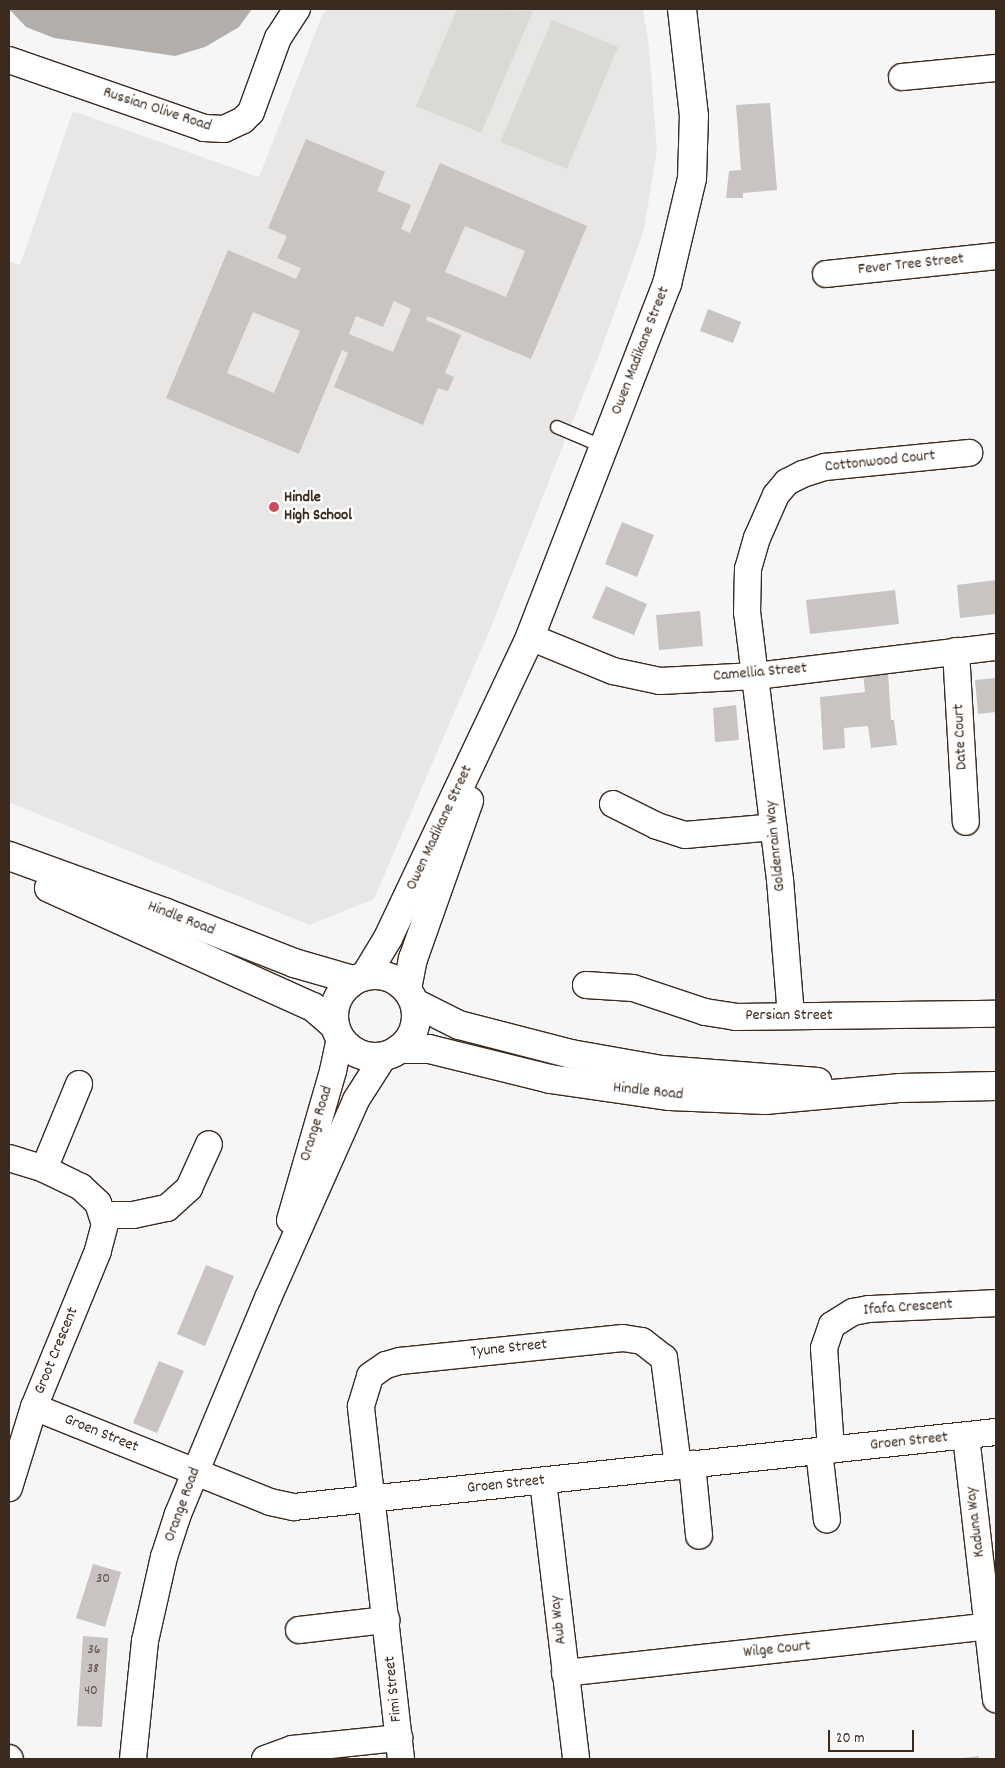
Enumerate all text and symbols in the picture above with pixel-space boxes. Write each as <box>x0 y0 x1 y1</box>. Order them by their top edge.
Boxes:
street label: Russian Olive Road <box>100 83 214 137</box>
street label: Fever Tree Street <box>857 250 965 280</box>
street label: Owen Madikane Street <box>608 284 674 418</box>
street label: Cottonwood Court <box>824 447 936 477</box>
place label: Hindle High School <box>284 488 352 526</box>
marker: Hindle High School <box>268 501 280 513</box>
street label: Camellia Street <box>712 659 808 687</box>
street label: Date Court <box>950 703 972 771</box>
street label: Owen Madikane Street <box>403 762 477 894</box>
street label: Goldenrain Way <box>762 799 790 893</box>
street label: Hindle Road <box>145 897 217 941</box>
street label: Persian Street <box>745 1006 833 1026</box>
street label: Hindle Road <box>612 1079 684 1105</box>
street label: Orange Road <box>296 1084 338 1164</box>
street label: Ifafa Crescent <box>863 1295 953 1321</box>
street label: Groot Crescent <box>31 1305 83 1397</box>
street label: Tyune Street <box>470 1335 548 1363</box>
street label: Groen Street <box>61 1410 141 1458</box>
street label: Groen Street <box>869 1428 949 1456</box>
street label: Orange Road <box>161 1465 205 1545</box>
street label: Groen Street <box>466 1471 546 1499</box>
street label: Kaduna Way <box>962 1486 990 1558</box>
house number: 30 <box>96 1571 110 1587</box>
street label: Aub Way <box>546 1594 572 1646</box>
street label: Wilge Court <box>742 1637 812 1663</box>
house number: 36 <box>87 1642 101 1658</box>
street label: Fimi Street <box>381 1655 407 1723</box>
house number: 38 <box>87 1661 99 1677</box>
house number: 40 <box>84 1683 98 1699</box>
scale bar <box>830 1720 916 1752</box>
text: 20 m <box>836 1728 864 1750</box>

